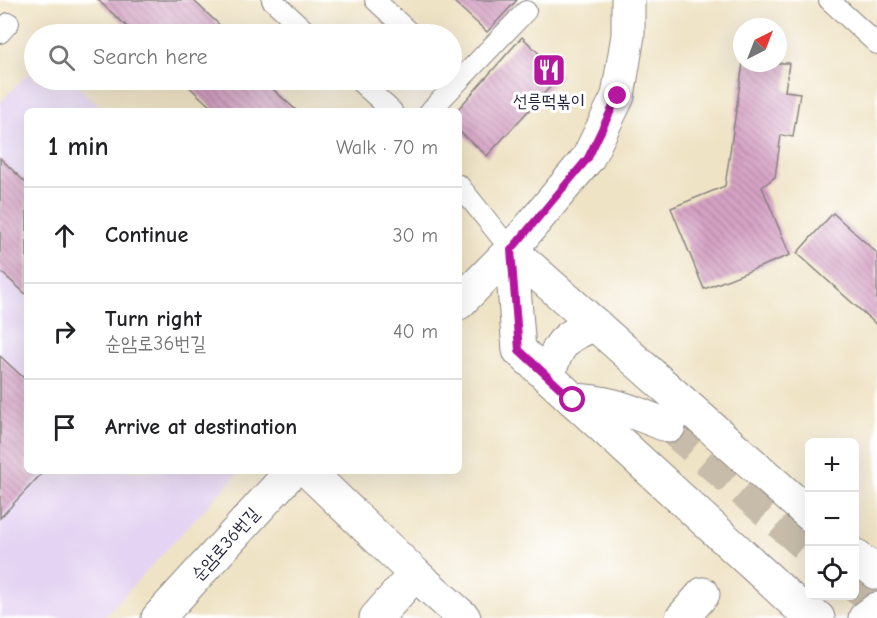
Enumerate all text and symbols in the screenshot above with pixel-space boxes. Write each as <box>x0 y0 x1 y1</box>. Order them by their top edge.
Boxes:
north arrow <box>733 18 787 72</box>
search box <box>24 24 462 90</box>
icon: search <box>45 41 78 74</box>
text: Search here <box>93 44 208 70</box>
restaurant icon: 선릉떡볶이 <box>531 52 567 88</box>
route end <box>604 82 630 108</box>
place label: 선릉떡볶이 <box>513 91 585 112</box>
text: 1 min <box>48 132 109 162</box>
text: Walk · 70 m <box>336 136 438 159</box>
icon: ahead <box>48 219 81 252</box>
text: Continue <box>105 222 188 248</box>
text: 30 m <box>392 224 438 247</box>
text: Turn right <box>105 306 202 332</box>
icon: right <box>48 315 81 348</box>
text: 40 m <box>393 320 438 343</box>
text: 순암로36번길 <box>105 332 206 355</box>
route start <box>559 386 585 412</box>
icon: arrive <box>48 411 81 444</box>
text: Arrive at destination <box>105 414 297 440</box>
map controls <box>805 438 859 600</box>
button: + <box>805 438 859 492</box>
button: − <box>805 492 859 546</box>
street label: 순암로36번길 <box>187 503 264 585</box>
button: locate <box>805 546 859 600</box>

